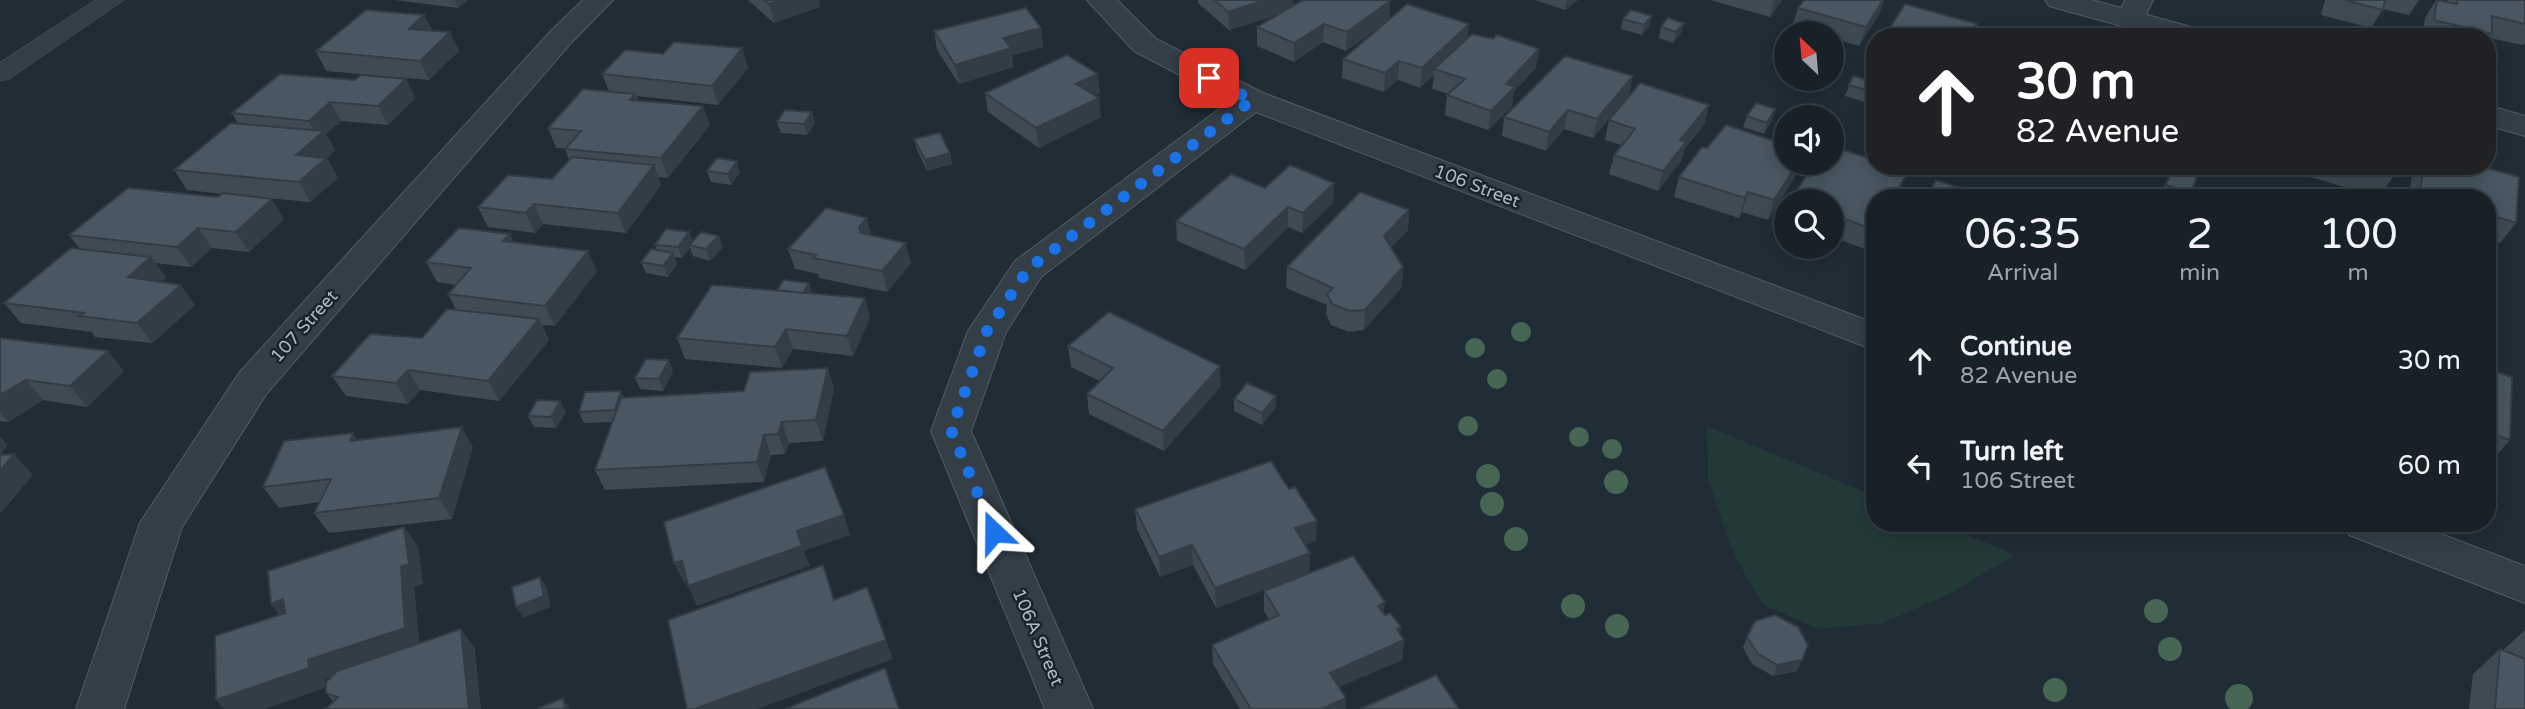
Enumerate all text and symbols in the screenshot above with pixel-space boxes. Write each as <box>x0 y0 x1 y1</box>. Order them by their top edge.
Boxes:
north arrow <box>1774 21 1844 91</box>
map controls <box>1774 21 1844 259</box>
pin <box>1179 48 1239 108</box>
text: 30 m <box>2016 53 2135 112</box>
icon: ahead <box>1901 56 1992 147</box>
icon: arrive <box>1190 59 1228 97</box>
button: sound <box>1774 105 1844 175</box>
text: 82 Avenue <box>2016 113 2179 151</box>
street label: 106 Street <box>1431 160 1523 212</box>
button: search <box>1774 189 1844 259</box>
text: 06:35 <box>1964 209 2081 260</box>
text: 2 <box>2186 209 2213 260</box>
text: 100 <box>2318 209 2398 260</box>
text: Arrival <box>1987 259 2058 287</box>
text: min <box>2179 259 2220 287</box>
text: m <box>2347 259 2369 287</box>
street label: 107 Street <box>266 285 342 367</box>
text: Continue <box>1960 331 2072 362</box>
icon: ahead <box>1901 342 1939 380</box>
text: 30 m <box>2398 345 2461 376</box>
text: 82 Avenue <box>1960 362 2077 390</box>
text: Turn left <box>1960 436 2063 467</box>
icon: left <box>1901 447 1939 485</box>
text: 60 m <box>2398 450 2461 481</box>
text: 106 Street <box>1960 467 2075 495</box>
position arrow <box>957 495 1031 569</box>
street label: 106A Street <box>1008 585 1068 689</box>

